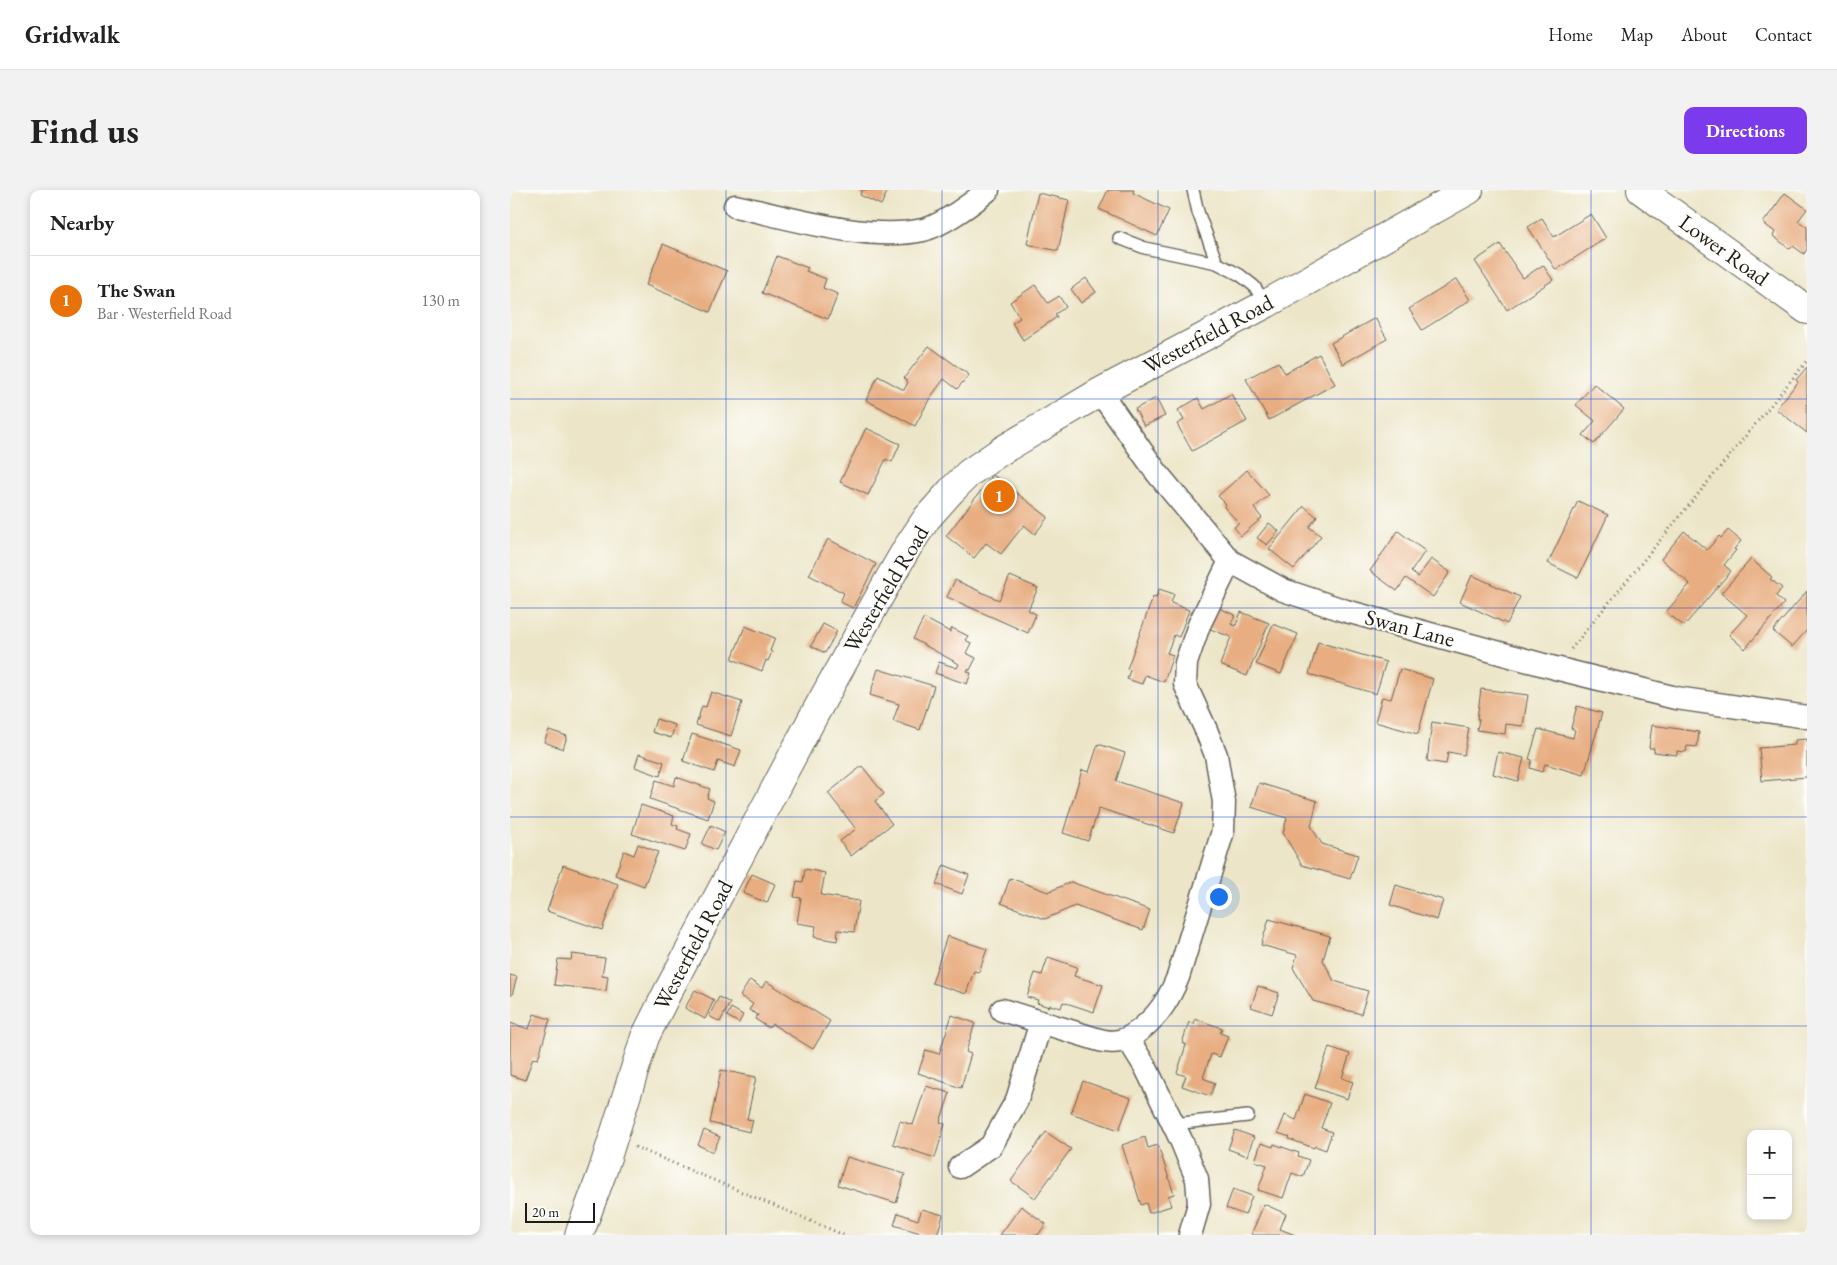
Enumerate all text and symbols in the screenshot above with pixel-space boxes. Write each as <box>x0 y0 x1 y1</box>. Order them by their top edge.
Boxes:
text: Gridwalk <box>25 19 120 50</box>
text: Home <box>1548 23 1593 46</box>
text: Map <box>1621 23 1653 46</box>
text: About <box>1681 23 1727 46</box>
text: Contact <box>1755 23 1812 46</box>
button: Directions <box>1684 107 1807 154</box>
text: Find us <box>30 108 139 153</box>
street label: Lower Road <box>1673 208 1775 293</box>
text: Nearby <box>50 209 114 236</box>
text: The Swan <box>97 278 176 303</box>
street label: Westerfield Road <box>1138 287 1279 380</box>
text: 1 <box>62 290 70 311</box>
text: 130 m <box>421 290 460 311</box>
text: Bar · Westerfield Road <box>97 303 232 324</box>
pin: 1 <box>983 477 1015 515</box>
street label: Westerfield Road <box>837 519 936 658</box>
street label: Swan Lane <box>1362 602 1458 654</box>
street label: Westerfield Road <box>647 874 740 1015</box>
your location <box>1206 884 1232 910</box>
map controls <box>1747 1130 1792 1220</box>
button: + <box>1747 1130 1792 1175</box>
button: − <box>1747 1175 1792 1220</box>
scale bar <box>525 1200 595 1223</box>
text: 20 m <box>532 1203 559 1221</box>

